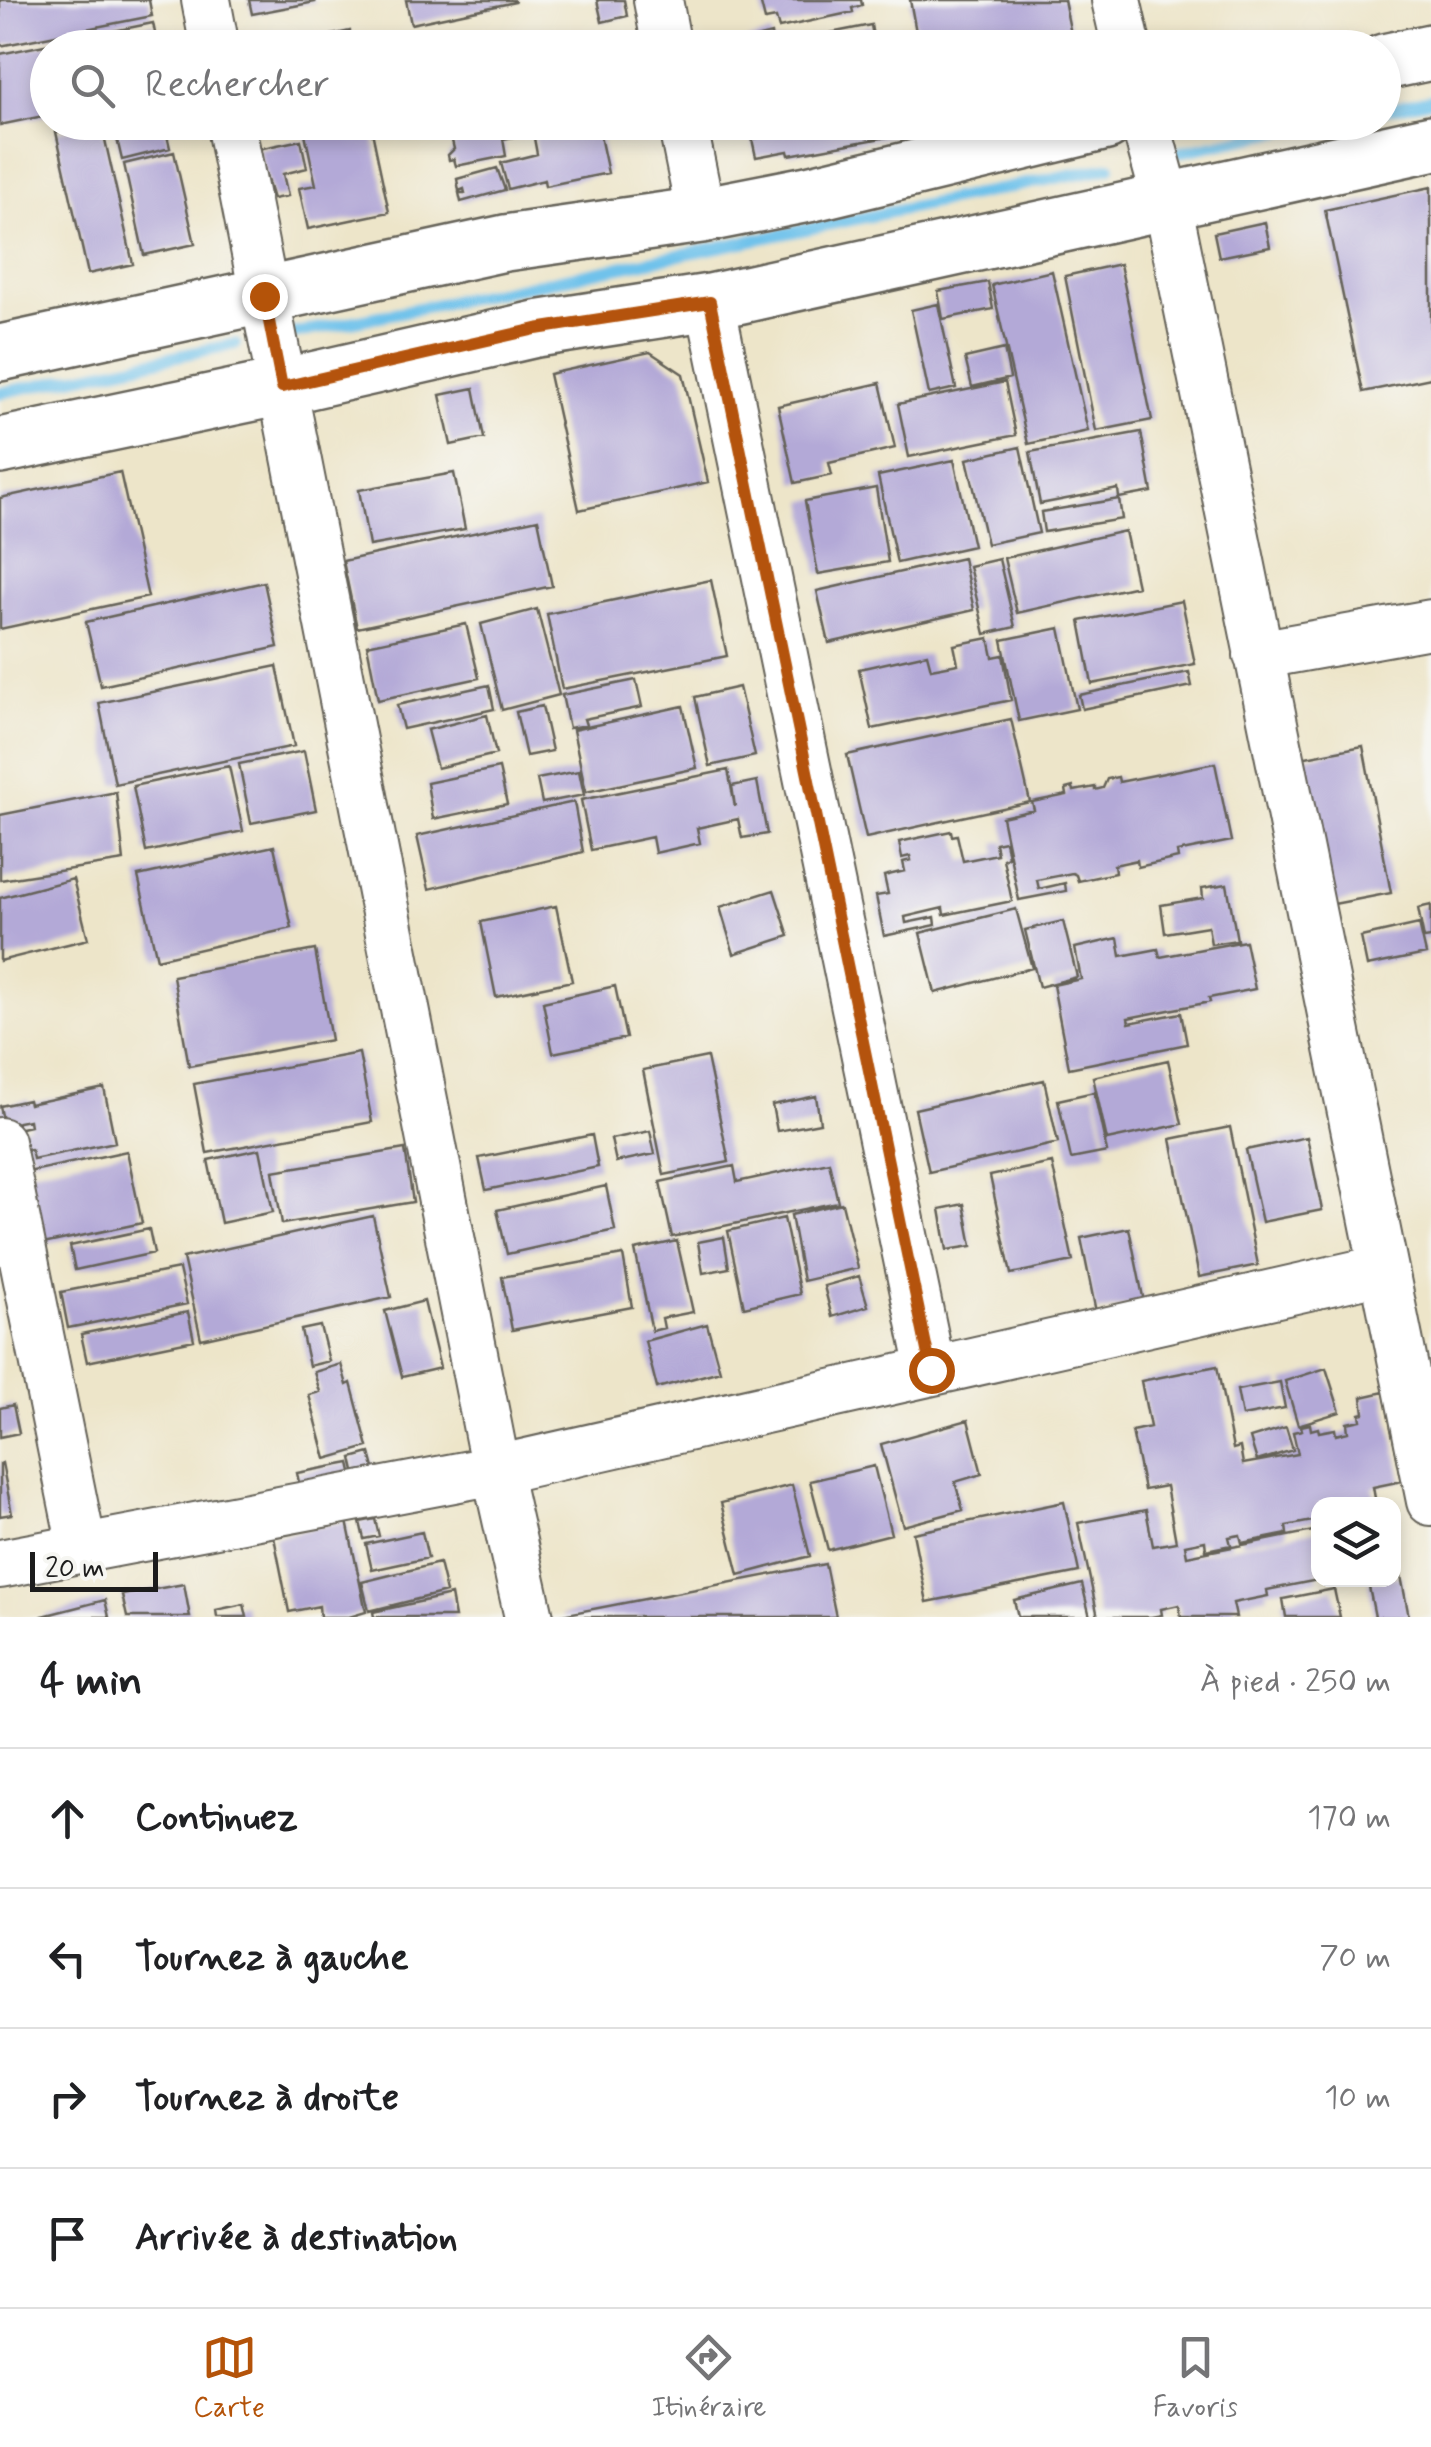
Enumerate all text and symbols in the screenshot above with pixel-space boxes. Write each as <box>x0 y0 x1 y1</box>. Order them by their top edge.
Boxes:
search box <box>30 30 1401 140</box>
icon: search <box>65 58 120 113</box>
text: Rechercher <box>145 61 330 110</box>
route end <box>242 274 288 320</box>
route start <box>909 1348 955 1394</box>
map controls <box>1311 1497 1401 1587</box>
button: layers <box>1311 1497 1401 1587</box>
scale bar <box>30 1547 158 1592</box>
text: 20 m <box>45 1551 105 1588</box>
text: 4 min <box>40 1655 142 1710</box>
text: À pied · 250 m <box>1200 1661 1391 1703</box>
icon: ahead <box>40 1791 95 1846</box>
text: Continuez <box>135 1794 298 1843</box>
text: 170 m <box>1307 1797 1391 1839</box>
icon: left <box>40 1931 95 1986</box>
text: Tournez à gauche <box>135 1934 409 1983</box>
text: 70 m <box>1319 1937 1391 1979</box>
icon: right <box>40 2071 95 2126</box>
text: Tournez à droite <box>135 2074 399 2123</box>
text: 10 m <box>1324 2077 1391 2119</box>
icon: arrive <box>40 2211 95 2266</box>
text: Arrivée à destination <box>135 2214 458 2263</box>
tab: Carte <box>193 2330 265 2427</box>
tab: Itinéraire <box>651 2330 766 2427</box>
tab: Favoris <box>1153 2330 1238 2427</box>

